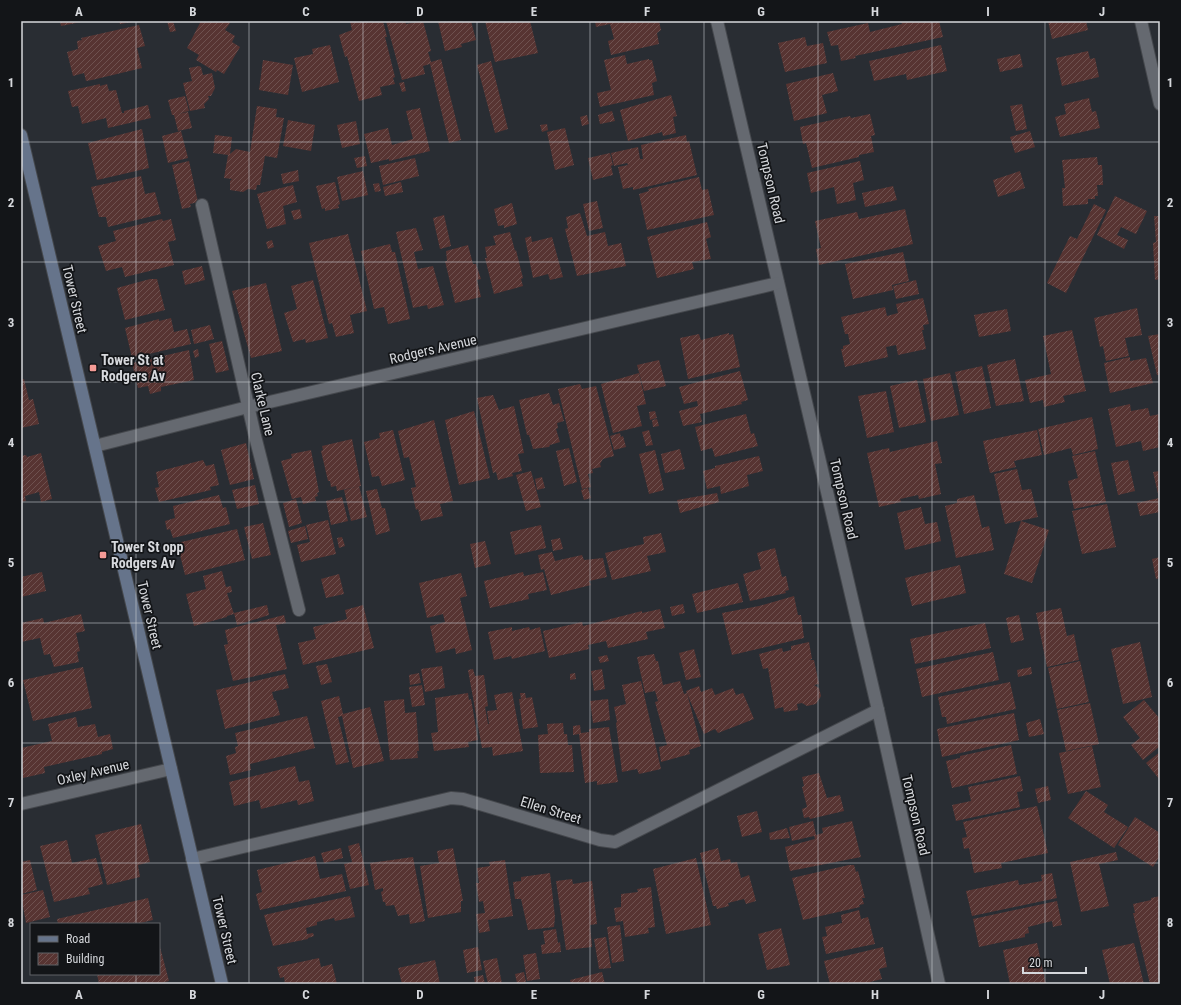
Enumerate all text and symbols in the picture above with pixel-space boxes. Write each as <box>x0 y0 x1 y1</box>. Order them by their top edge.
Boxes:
text: A <box>75 4 83 19</box>
text: B <box>189 4 197 19</box>
text: C <box>302 4 310 19</box>
text: D <box>416 4 424 19</box>
text: E <box>531 4 538 19</box>
text: F <box>644 4 650 19</box>
text: G <box>757 4 765 19</box>
text: H <box>871 4 879 19</box>
text: I <box>986 4 990 19</box>
text: J <box>1099 4 1105 19</box>
text: 1 <box>8 75 14 90</box>
text: 1 <box>1167 75 1173 90</box>
street label: Tompson Road <box>754 141 788 225</box>
text: 2 <box>8 195 15 210</box>
text: 2 <box>1167 195 1174 210</box>
street label: Tower Street <box>59 263 91 335</box>
text: 3 <box>8 315 14 330</box>
text: 3 <box>1167 315 1173 330</box>
street label: Rodgers Avenue <box>388 331 479 367</box>
place label: Tower St at Rodgers Av <box>101 352 166 384</box>
marker: Tower St at Rodgers Av <box>88 363 98 373</box>
street label: Clarke Lane <box>248 371 278 438</box>
text: 4 <box>8 435 15 450</box>
text: 4 <box>1167 435 1174 450</box>
street label: Tompson Road <box>827 457 861 541</box>
place label: Tower St opp Rodgers Av <box>111 539 184 571</box>
marker: Tower St opp Rodgers Av <box>98 550 108 560</box>
text: 5 <box>8 555 15 570</box>
text: 5 <box>1167 555 1174 570</box>
street label: Tower Street <box>134 579 166 651</box>
text: 6 <box>8 675 15 690</box>
text: 6 <box>1167 675 1174 690</box>
street label: Oxley Avenue <box>55 756 131 788</box>
street label: Tompson Road <box>899 773 933 857</box>
street label: Ellen Street <box>519 793 583 827</box>
text: 7 <box>8 795 15 810</box>
text: 7 <box>1167 795 1174 810</box>
street label: Tower Street <box>209 894 241 966</box>
text: 8 <box>8 915 14 930</box>
text: 8 <box>1167 915 1173 930</box>
legend <box>30 923 160 975</box>
text: Road <box>66 932 90 946</box>
scale bar <box>1023 949 1086 975</box>
text: Building <box>66 952 104 966</box>
text: 20 m <box>1029 956 1053 970</box>
text: A <box>75 987 83 1002</box>
text: B <box>189 987 197 1002</box>
text: C <box>302 987 310 1002</box>
text: D <box>416 987 424 1002</box>
text: E <box>531 987 538 1002</box>
text: F <box>644 987 650 1002</box>
text: G <box>757 987 765 1002</box>
text: H <box>871 987 879 1002</box>
text: I <box>986 987 990 1002</box>
text: J <box>1099 987 1105 1002</box>

